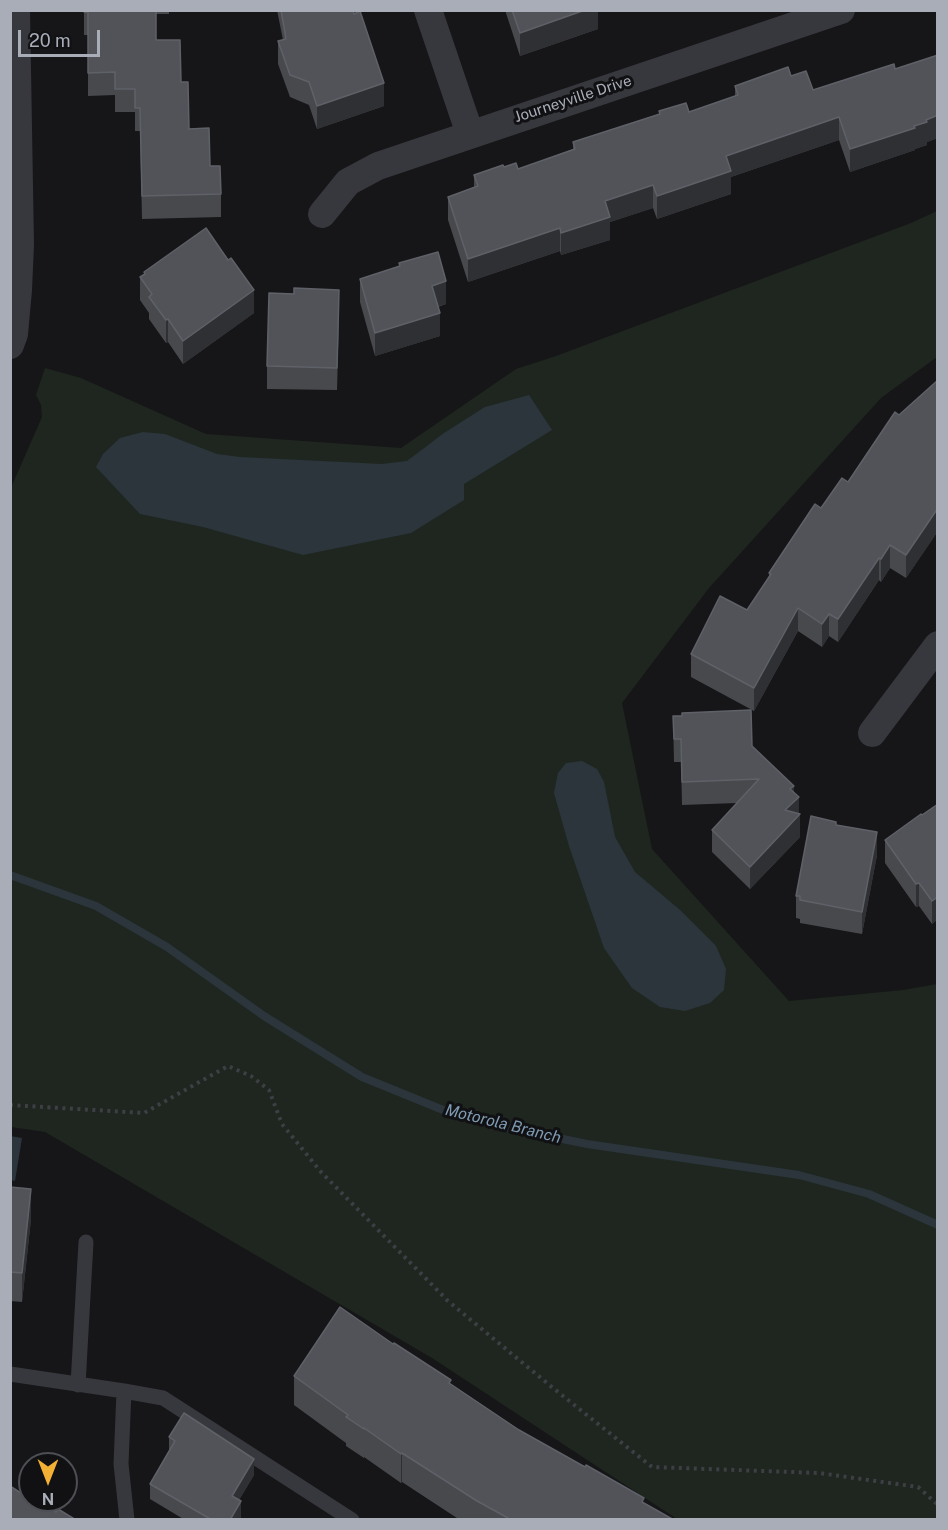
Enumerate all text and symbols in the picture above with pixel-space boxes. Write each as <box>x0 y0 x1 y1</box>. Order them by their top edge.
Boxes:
scale bar <box>21 18 104 56</box>
text: 20 m <box>29 30 71 51</box>
street label: Journeyville Drive <box>512 72 634 126</box>
water label: Motorola Branch <box>443 1100 563 1148</box>
north arrow <box>18 1452 78 1512</box>
text: N <box>42 1489 54 1508</box>

